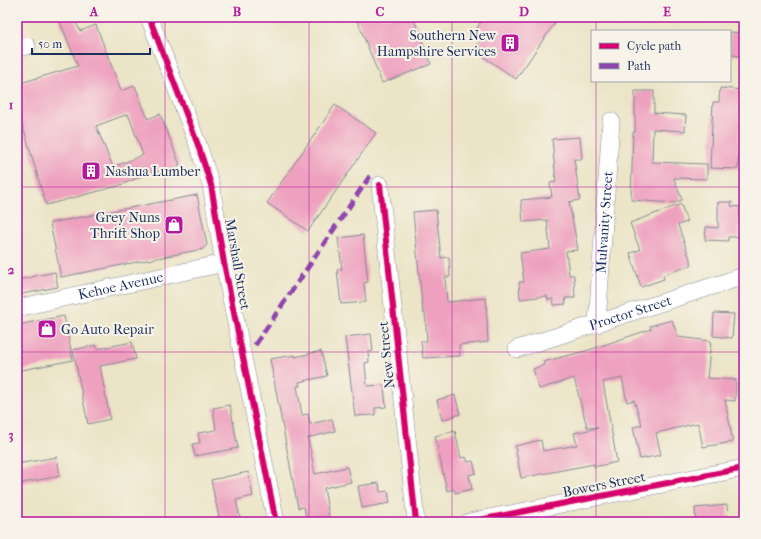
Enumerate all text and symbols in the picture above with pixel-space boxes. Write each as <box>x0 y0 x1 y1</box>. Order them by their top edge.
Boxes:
text: A <box>89 4 99 19</box>
text: B <box>233 4 242 19</box>
text: C <box>376 4 385 19</box>
text: D <box>519 4 529 19</box>
text: E <box>663 4 671 19</box>
place label: Southern New Hampshire Services <box>377 27 497 60</box>
scale bar <box>32 30 150 56</box>
legend <box>591 30 731 82</box>
building icon: Southern New Hampshire Services <box>499 32 521 54</box>
text: 50 m <box>38 37 62 51</box>
text: Cycle path <box>627 39 682 53</box>
text: Path <box>627 59 651 73</box>
text: 1 <box>9 97 14 112</box>
building icon: Nashua Lumber <box>80 160 102 182</box>
place label: Nashua Lumber <box>105 163 200 180</box>
street label: Mulvanity Street <box>593 171 617 274</box>
place label: Grey Nuns Thrift Shop <box>90 209 160 242</box>
shop icon: Grey Nuns Thrift Shop <box>163 214 185 236</box>
street label: Marshall Street <box>221 217 254 311</box>
text: 2 <box>8 262 15 277</box>
street label: Kehoe Avenue <box>76 268 165 304</box>
street label: Proctor Street <box>587 292 674 334</box>
shop icon: Go Auto Repair <box>36 318 58 340</box>
street label: New Street <box>375 320 398 389</box>
place label: Go Auto Repair <box>61 321 154 338</box>
text: 3 <box>8 427 14 443</box>
street label: Bowers Street <box>561 468 647 501</box>

